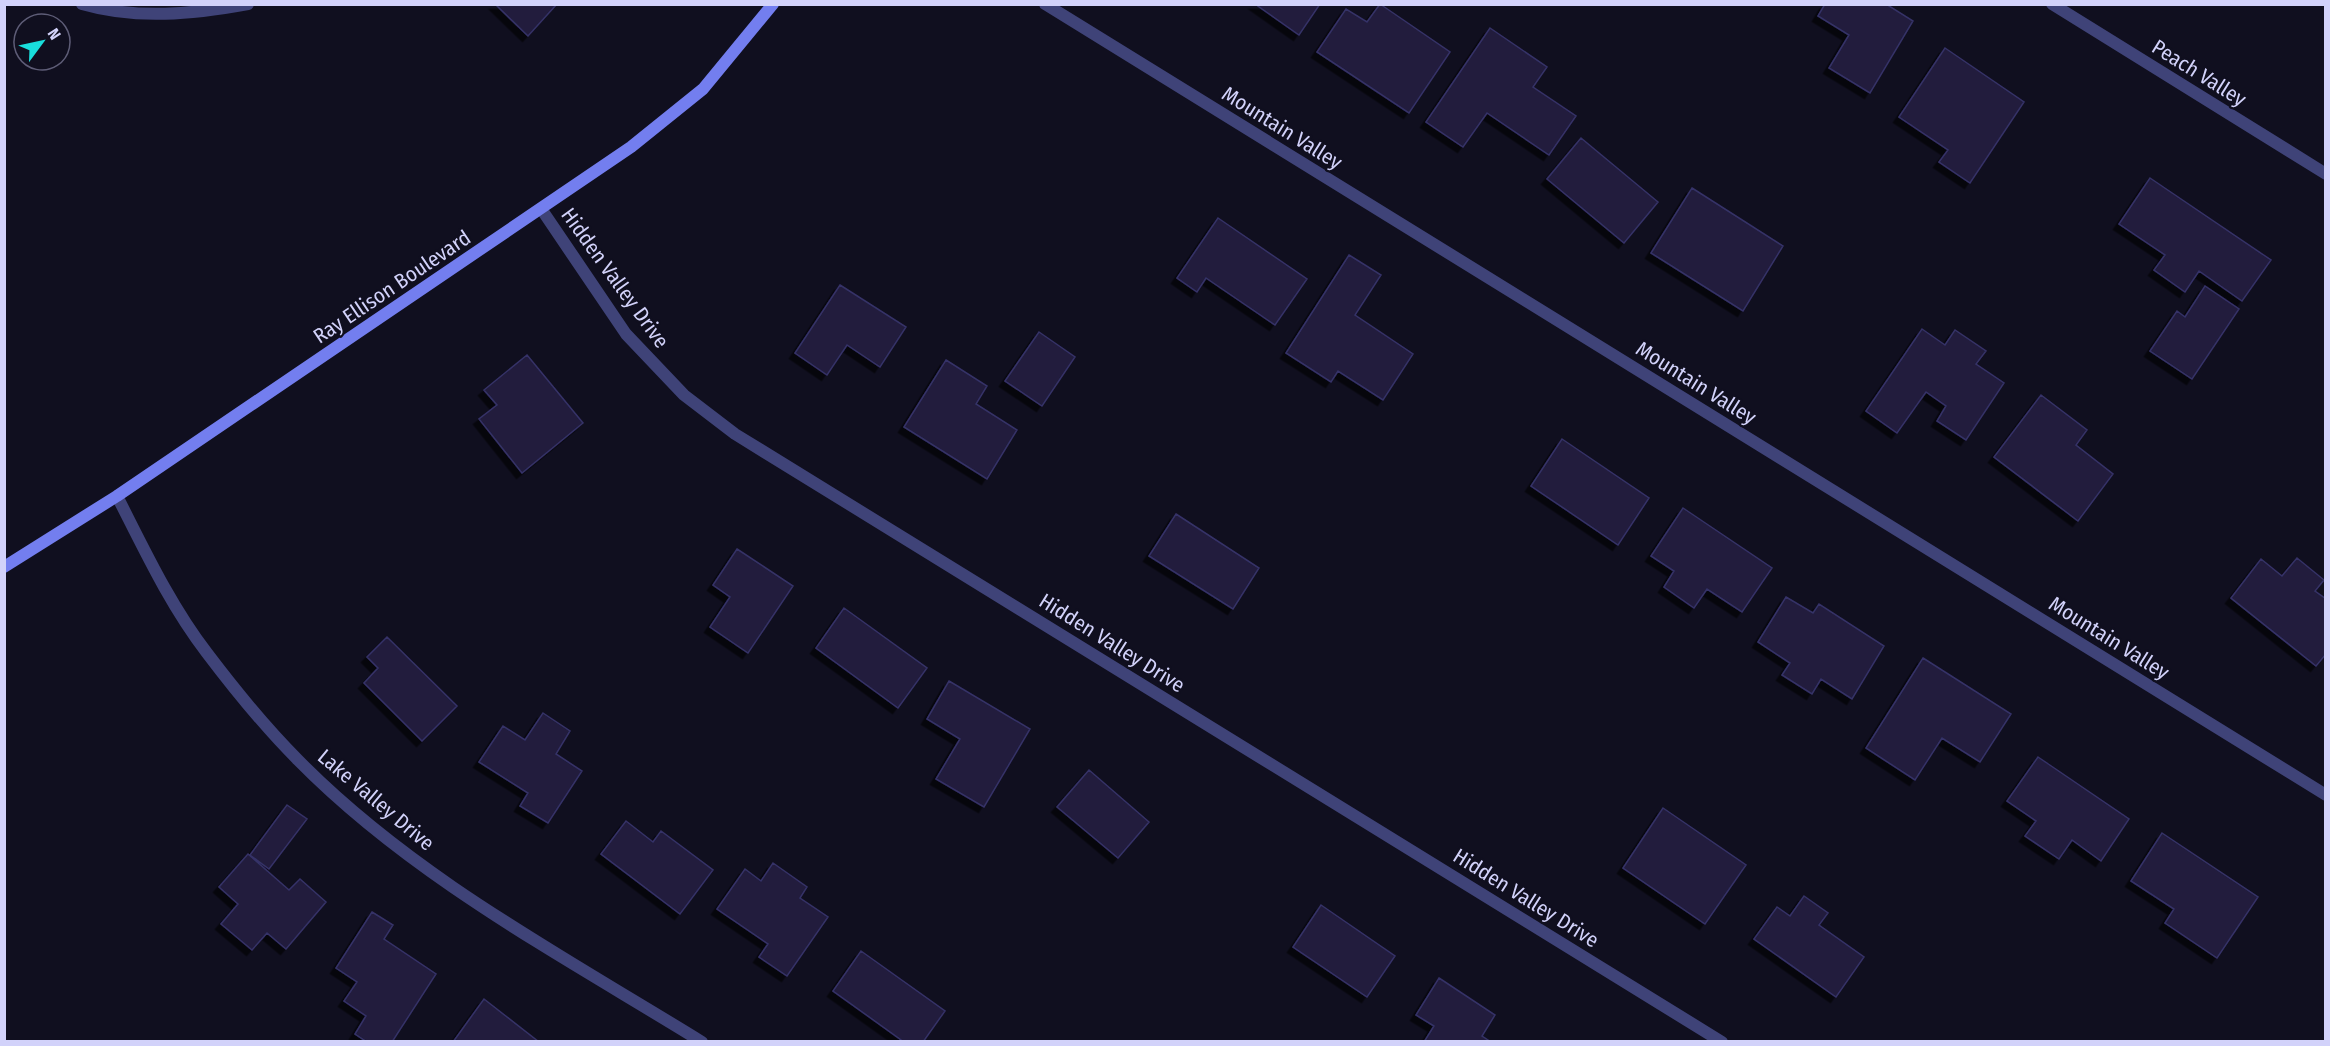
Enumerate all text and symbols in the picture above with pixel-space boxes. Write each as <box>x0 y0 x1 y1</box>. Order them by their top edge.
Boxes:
north arrow <box>12 12 72 72</box>
text: N <box>44 25 65 43</box>
street label: Peach Valley <box>2147 34 2252 113</box>
street label: Mountain Valley <box>1217 81 1347 176</box>
street label: Hidden Valley Drive <box>555 203 675 353</box>
street label: Ray Ellison Boulevard <box>308 225 476 349</box>
street label: Mountain Valley <box>1631 336 1761 431</box>
street label: Hidden Valley Drive <box>1034 588 1190 698</box>
street label: Mountain Valley <box>2044 591 2174 686</box>
street label: Lake Valley Drive <box>312 744 440 856</box>
street label: Hidden Valley Drive <box>1448 843 1604 953</box>

